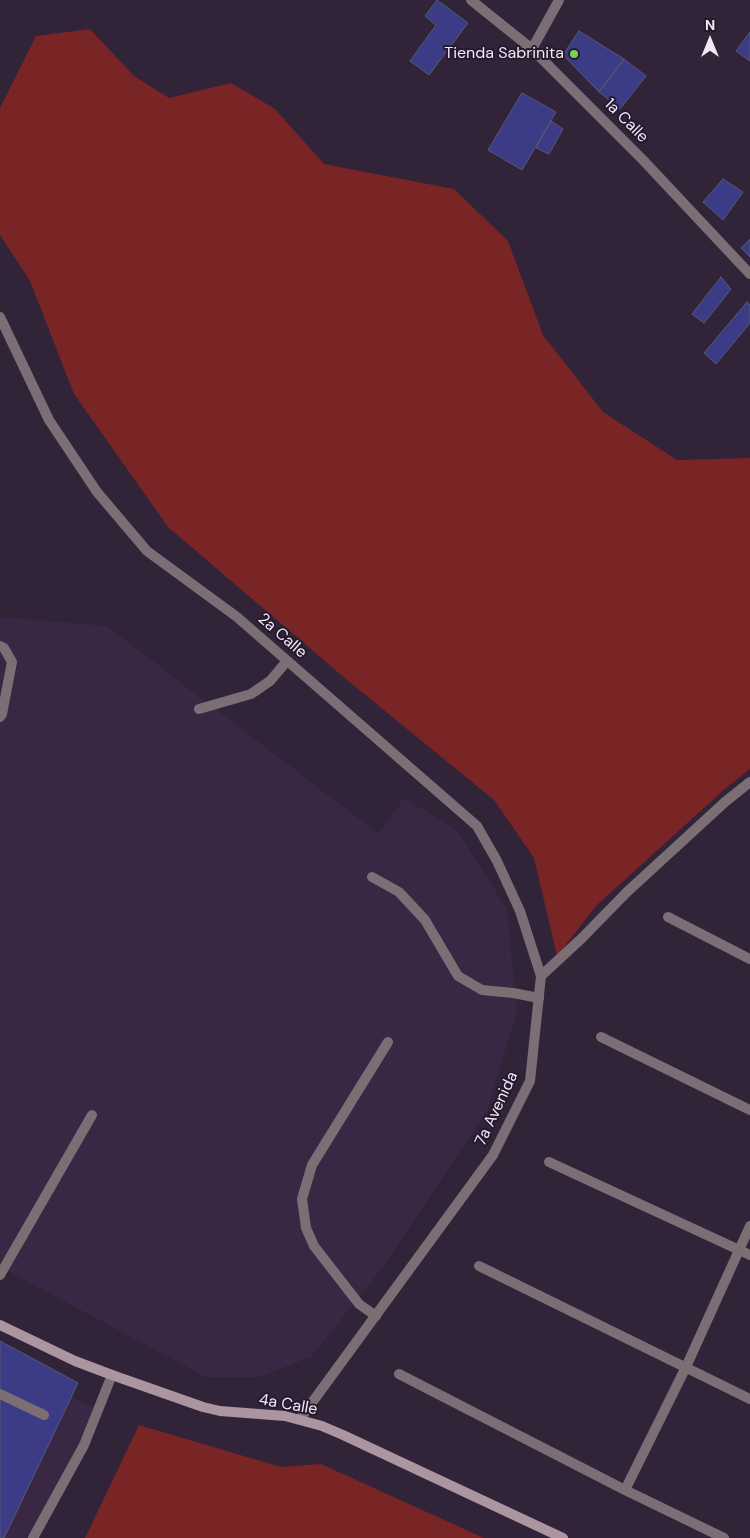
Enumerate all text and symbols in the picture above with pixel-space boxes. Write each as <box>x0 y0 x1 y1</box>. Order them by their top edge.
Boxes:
north arrow <box>685 15 735 65</box>
text: N <box>705 16 715 34</box>
place label: Tienda Sabrinita <box>444 44 564 64</box>
marker: Tienda Sabrinita <box>568 48 580 60</box>
street label: 1a Calle <box>600 95 652 147</box>
street label: 2a Calle <box>254 610 310 662</box>
street label: 7a Avenida <box>471 1069 523 1149</box>
street label: 4a Calle <box>257 1390 319 1420</box>

